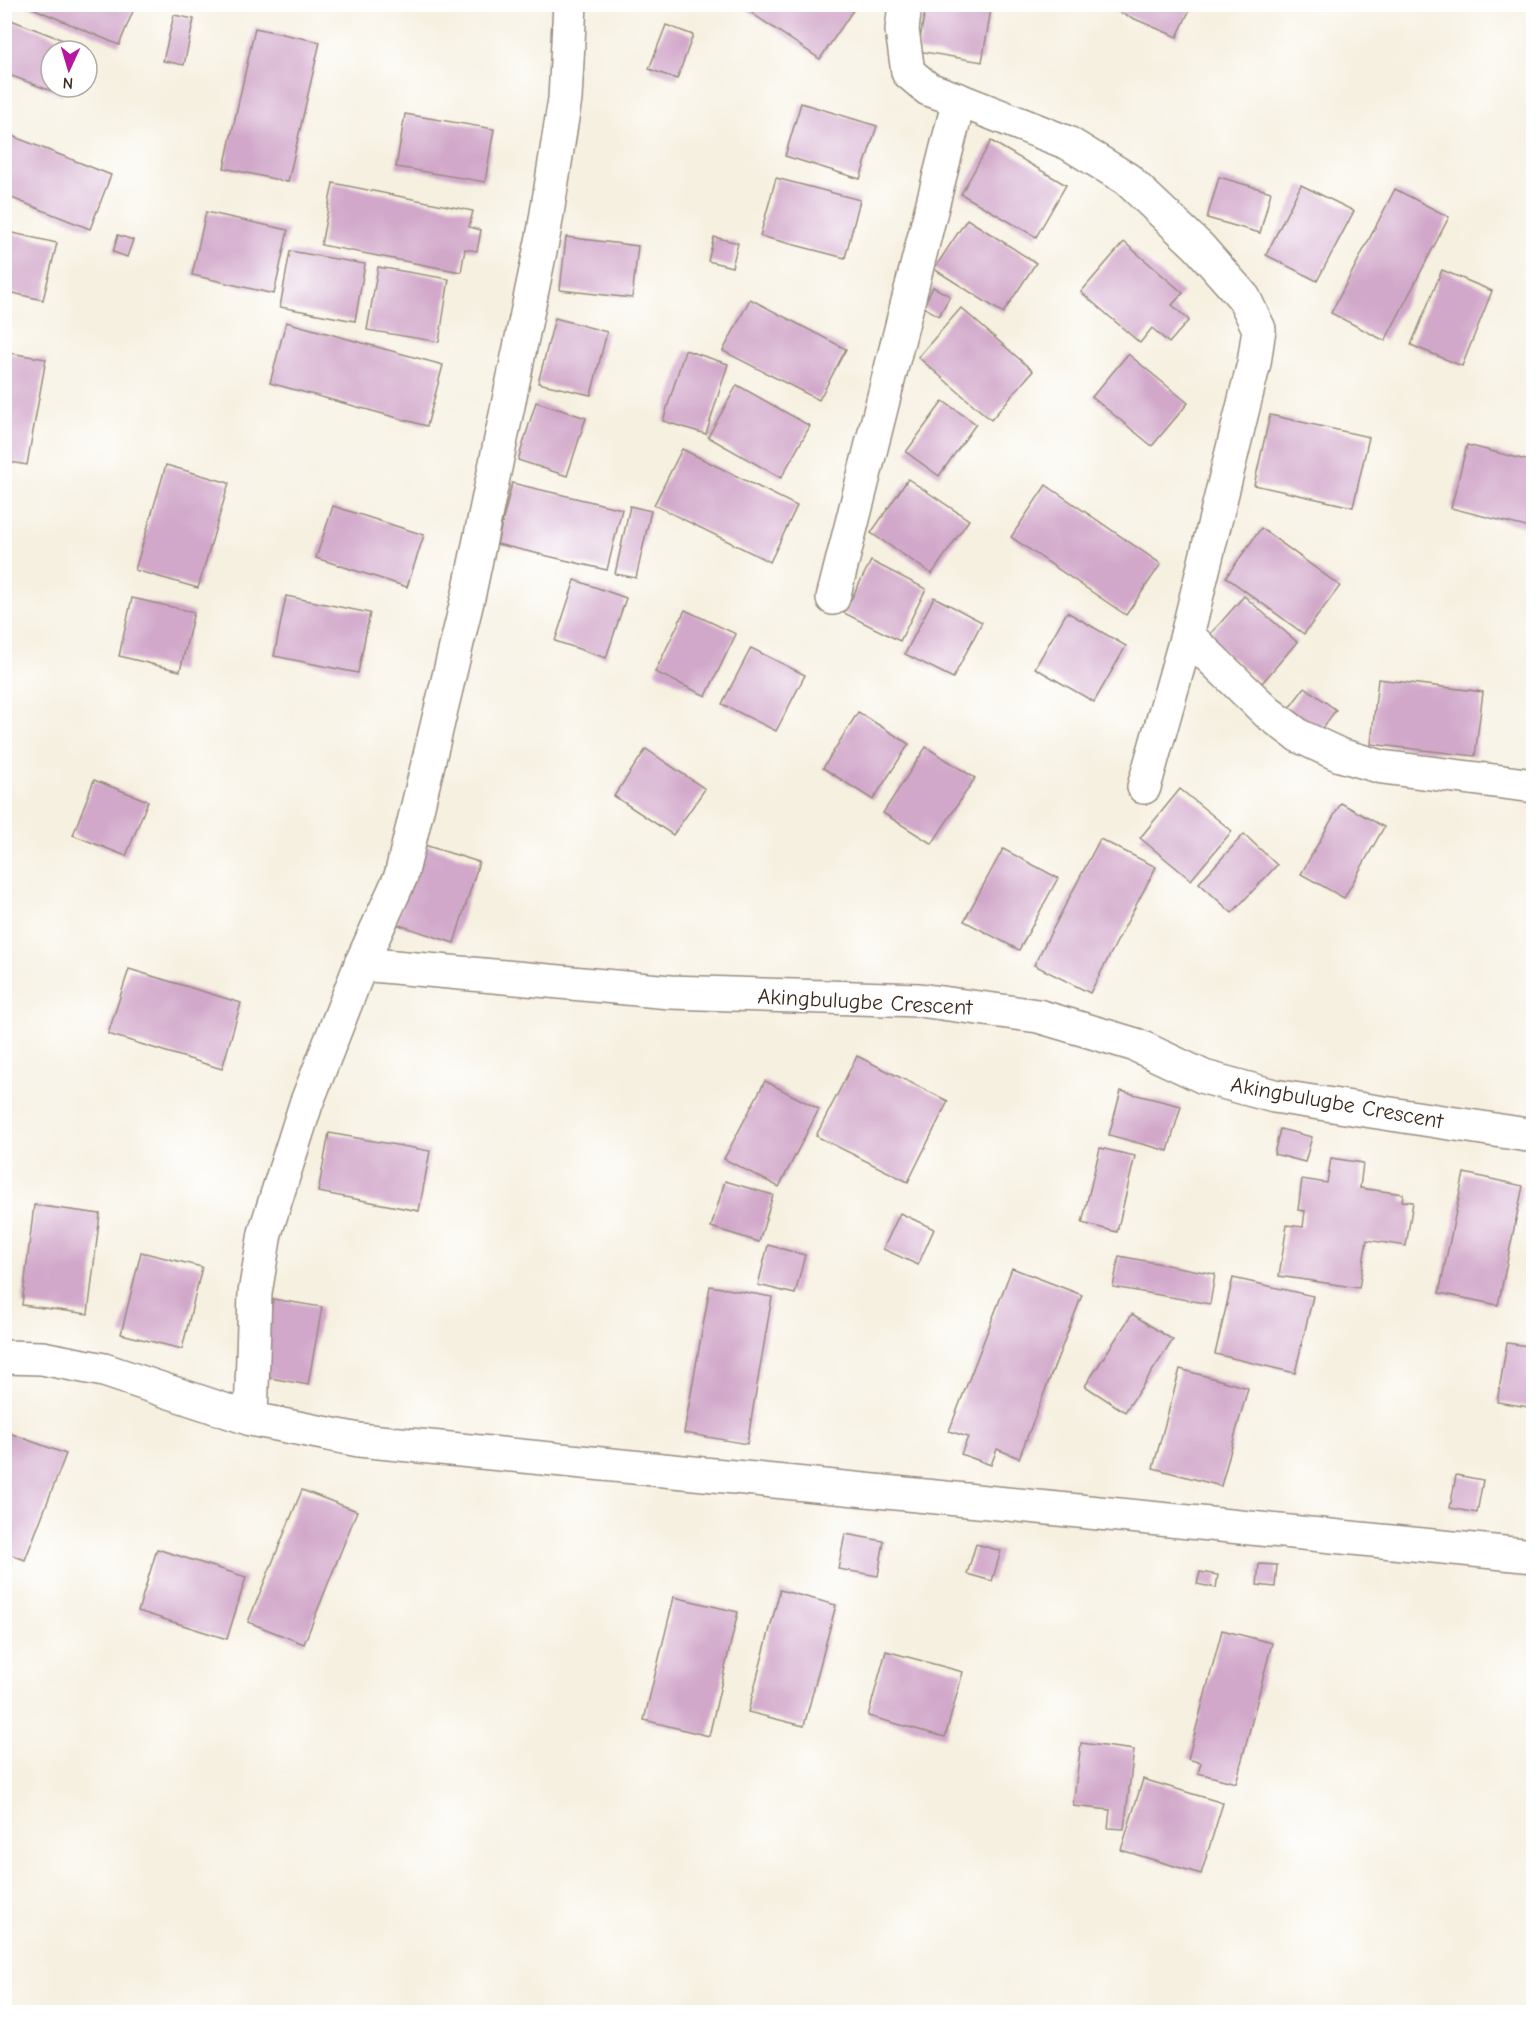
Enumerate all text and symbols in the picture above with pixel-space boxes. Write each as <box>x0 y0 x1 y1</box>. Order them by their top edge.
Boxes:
north arrow <box>39 39 99 99</box>
text: N <box>62 74 74 92</box>
street label: Akingbulugbe Crescent <box>757 983 974 1021</box>
street label: Akingbulugbe Crescent <box>1229 1072 1446 1135</box>

